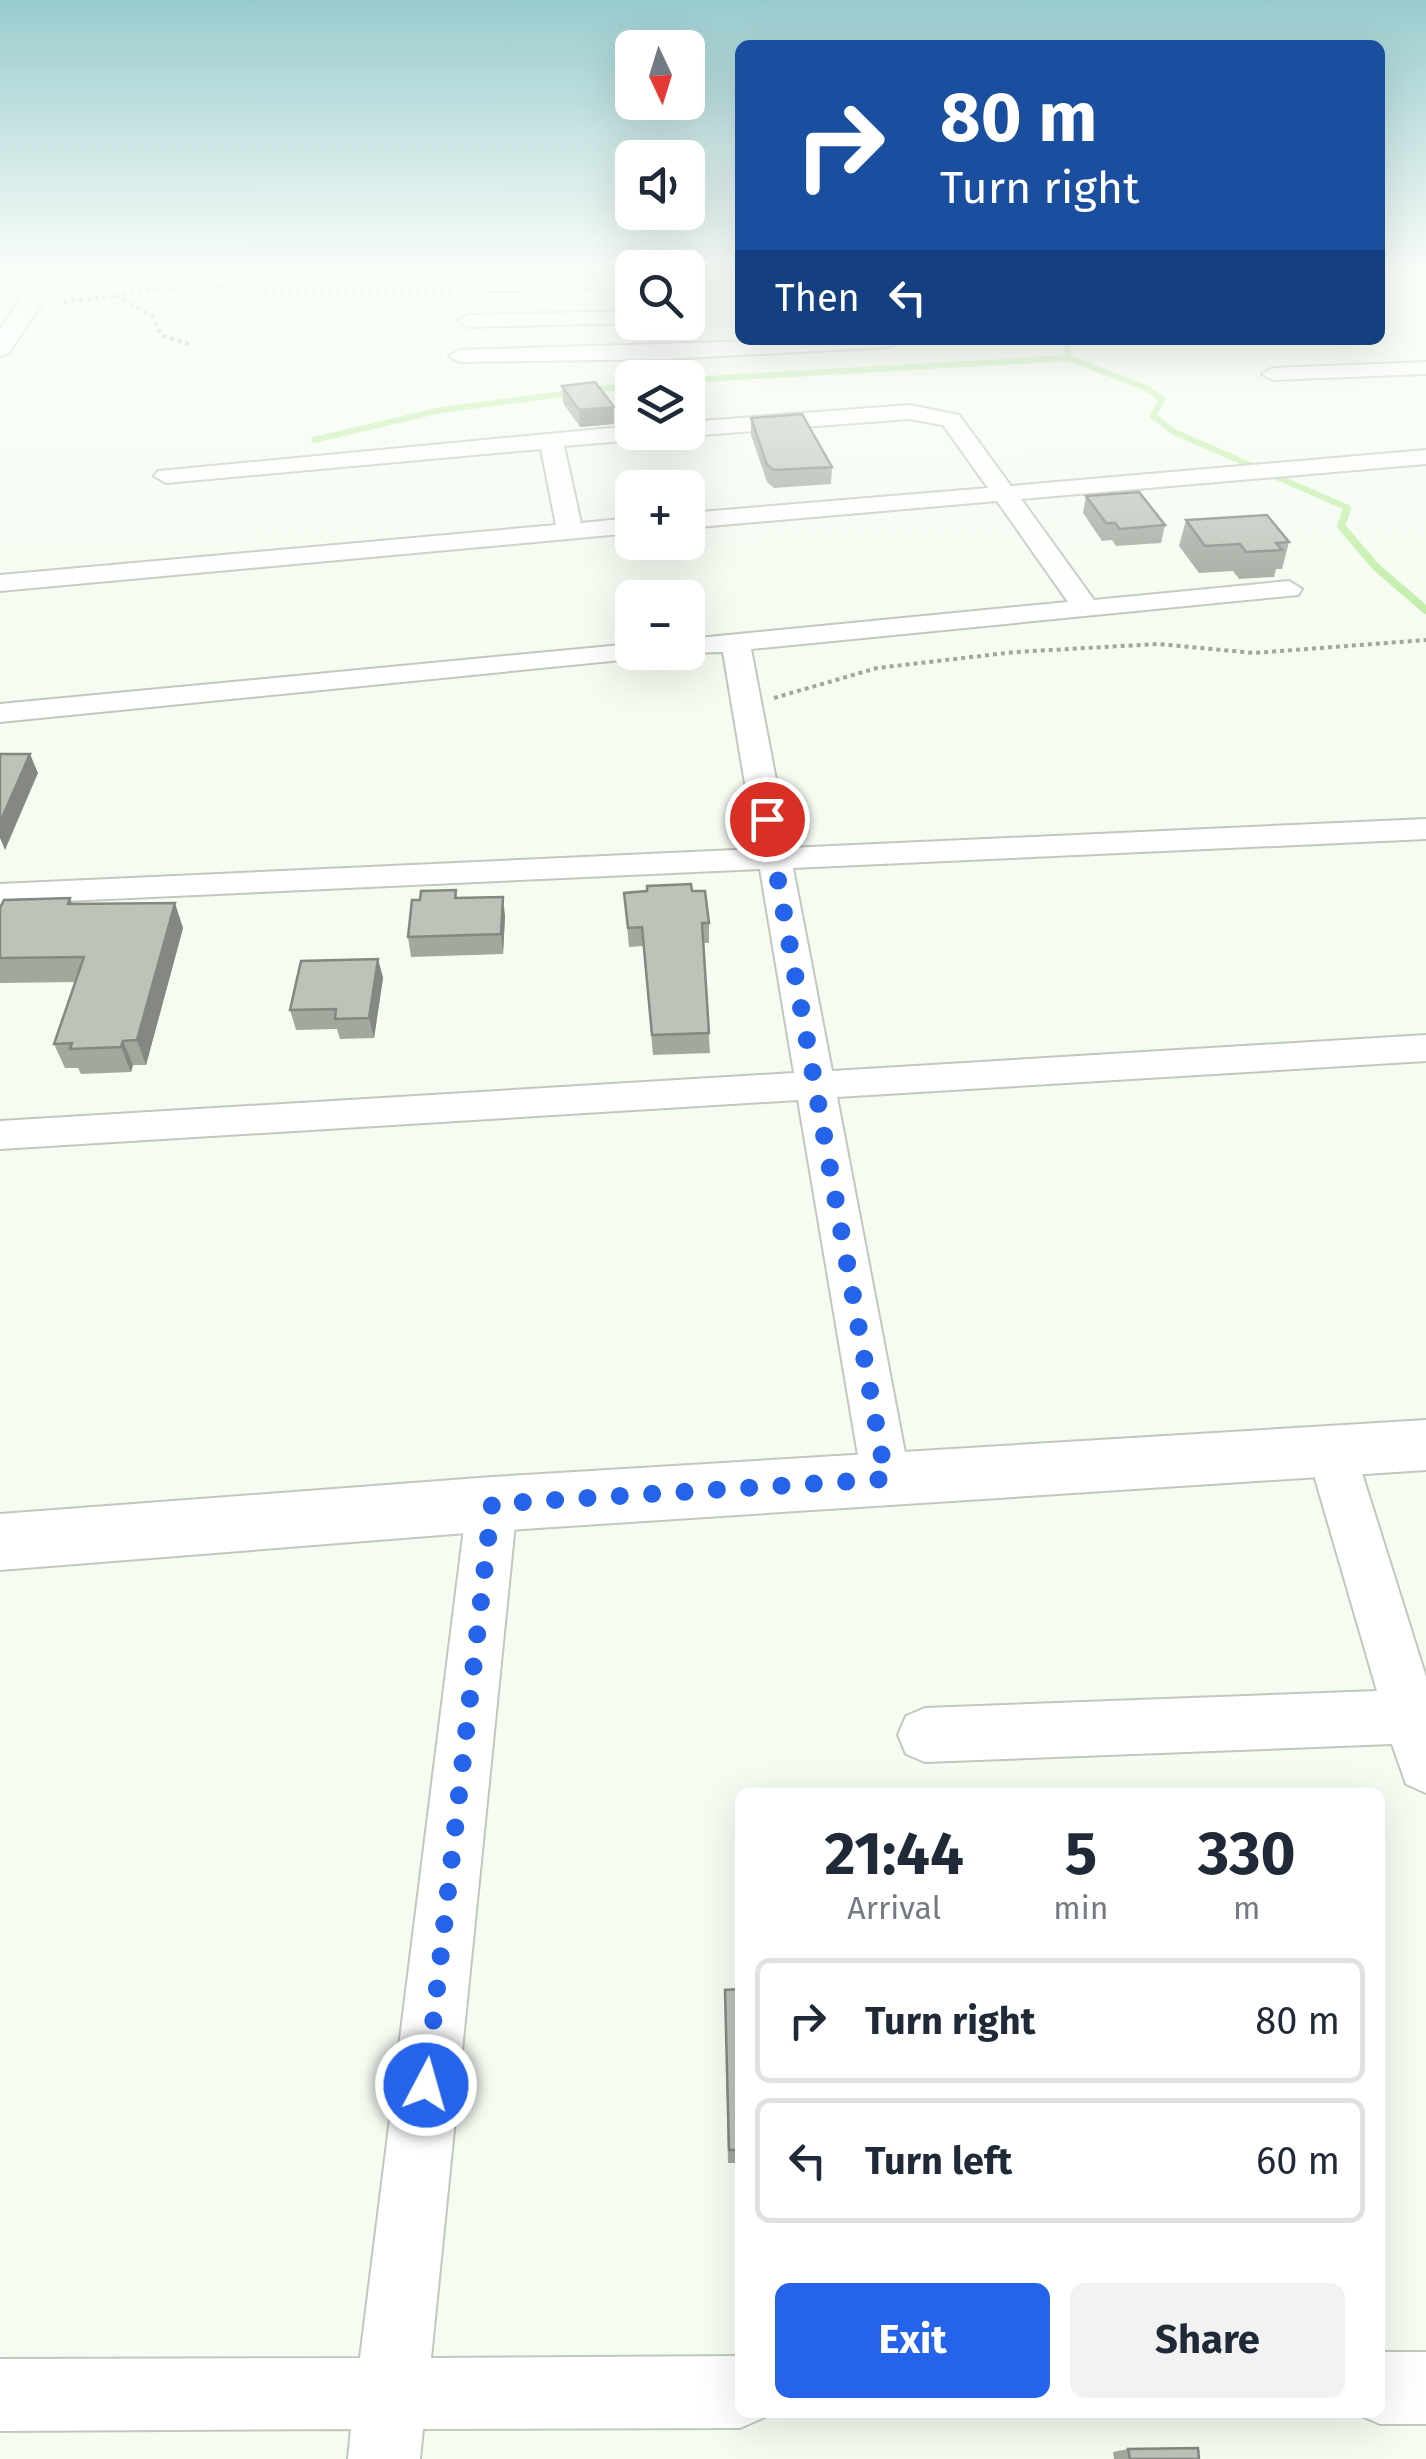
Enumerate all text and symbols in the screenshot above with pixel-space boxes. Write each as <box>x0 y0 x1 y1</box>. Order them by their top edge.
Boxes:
north arrow <box>615 30 705 120</box>
map controls <box>615 30 705 670</box>
text: 80 m <box>940 76 1097 160</box>
icon: right <box>775 80 905 210</box>
button: sound <box>615 140 705 230</box>
text: Turn right <box>940 161 1139 215</box>
button: search <box>615 250 705 340</box>
icon: left <box>880 270 935 325</box>
text: Then <box>775 275 860 321</box>
button: layers <box>615 360 705 450</box>
button: + <box>615 470 705 560</box>
button: − <box>615 580 705 670</box>
pin <box>725 777 810 862</box>
icon: arrive <box>740 792 795 847</box>
text: 21:44 <box>824 1818 964 1890</box>
text: 5 <box>1065 1818 1097 1890</box>
text: 330 <box>1198 1818 1296 1890</box>
text: Arrival <box>847 1889 941 1927</box>
text: min <box>1053 1889 1109 1927</box>
text: m <box>1233 1889 1260 1927</box>
icon: right <box>780 1993 835 2048</box>
text: Turn right <box>865 1998 1035 2044</box>
text: 80 m <box>1255 1998 1340 2044</box>
position arrow <box>374 2033 478 2137</box>
icon: left <box>780 2133 835 2188</box>
text: Turn left <box>865 2138 1012 2184</box>
text: 60 m <box>1256 2138 1340 2184</box>
button: Exit <box>775 2283 1050 2398</box>
button: Share <box>1070 2283 1345 2398</box>

